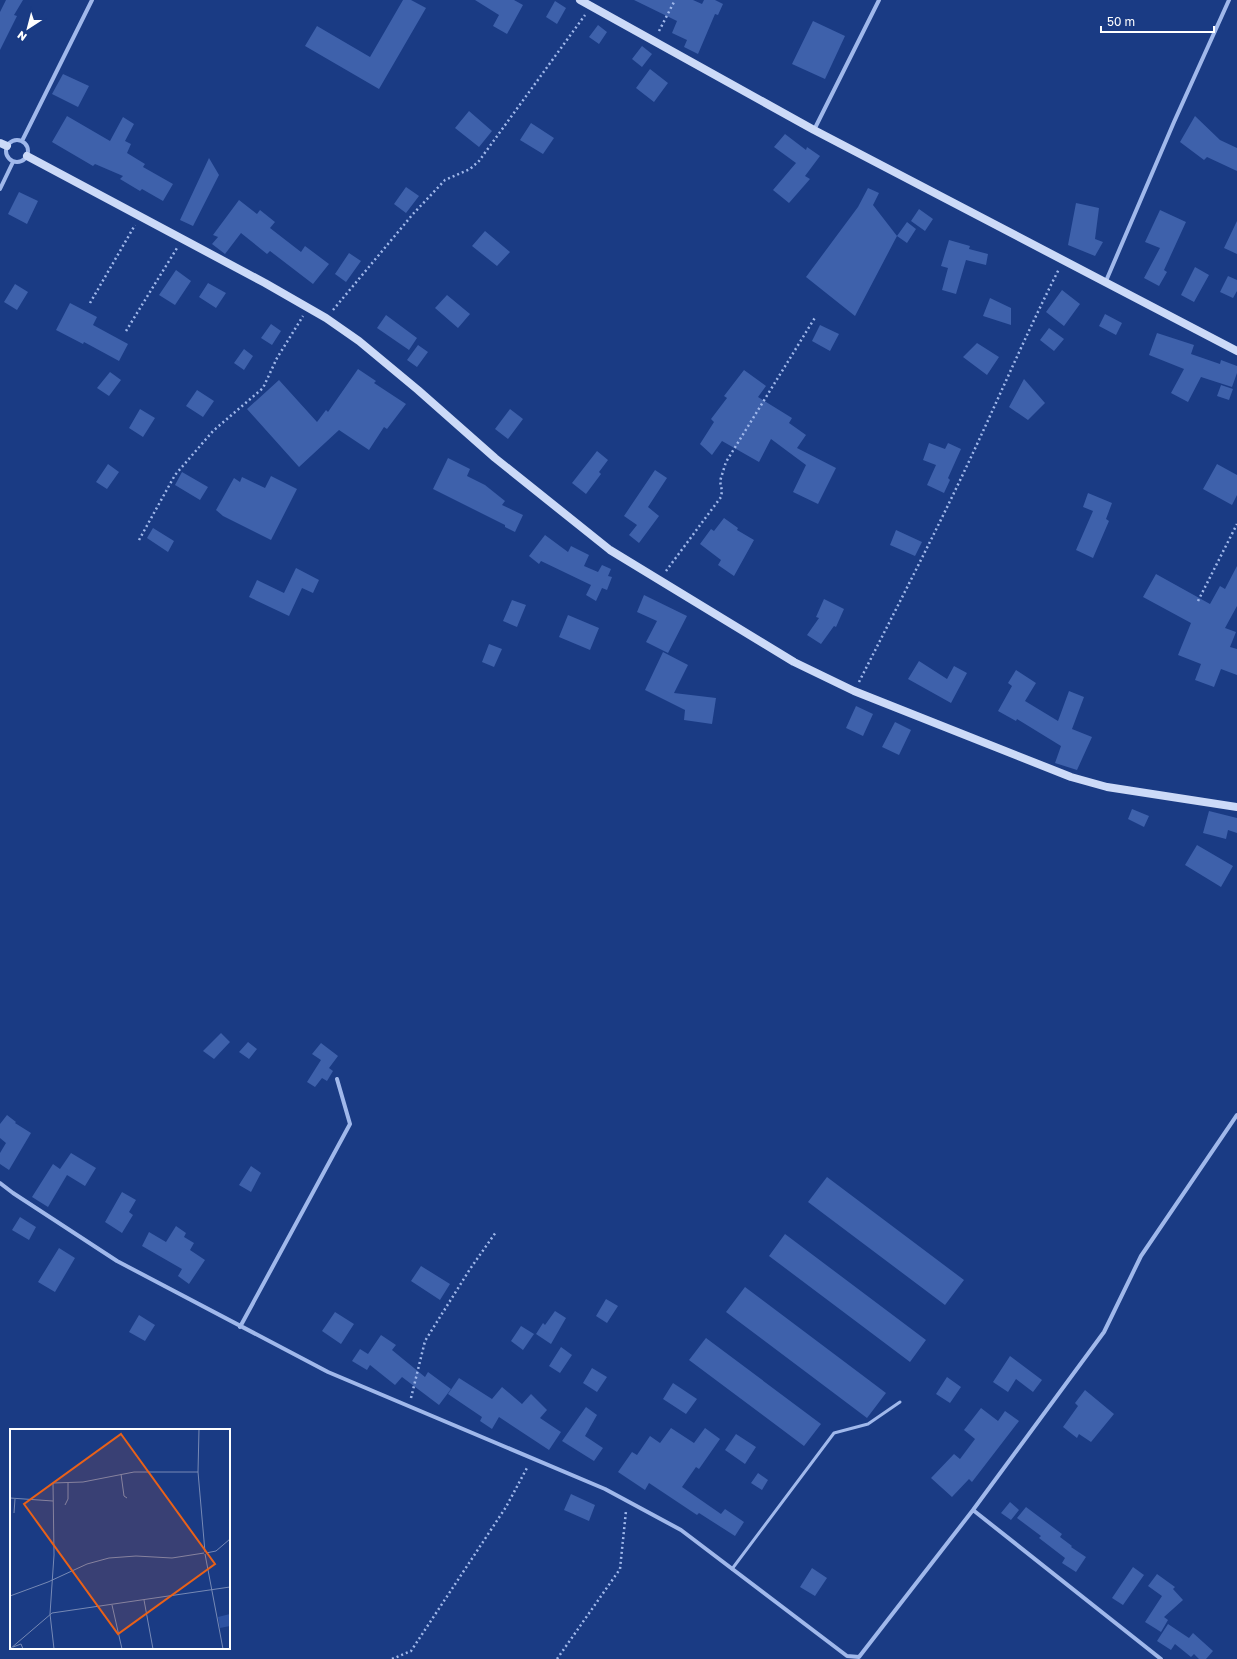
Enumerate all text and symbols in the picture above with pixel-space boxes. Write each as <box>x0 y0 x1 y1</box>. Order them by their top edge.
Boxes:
north arrow <box>8 8 48 48</box>
scale bar <box>1101 8 1214 34</box>
text: 50 m <box>1107 14 1135 29</box>
text: N <box>15 29 29 44</box>
inset map <box>10 1429 230 1649</box>

